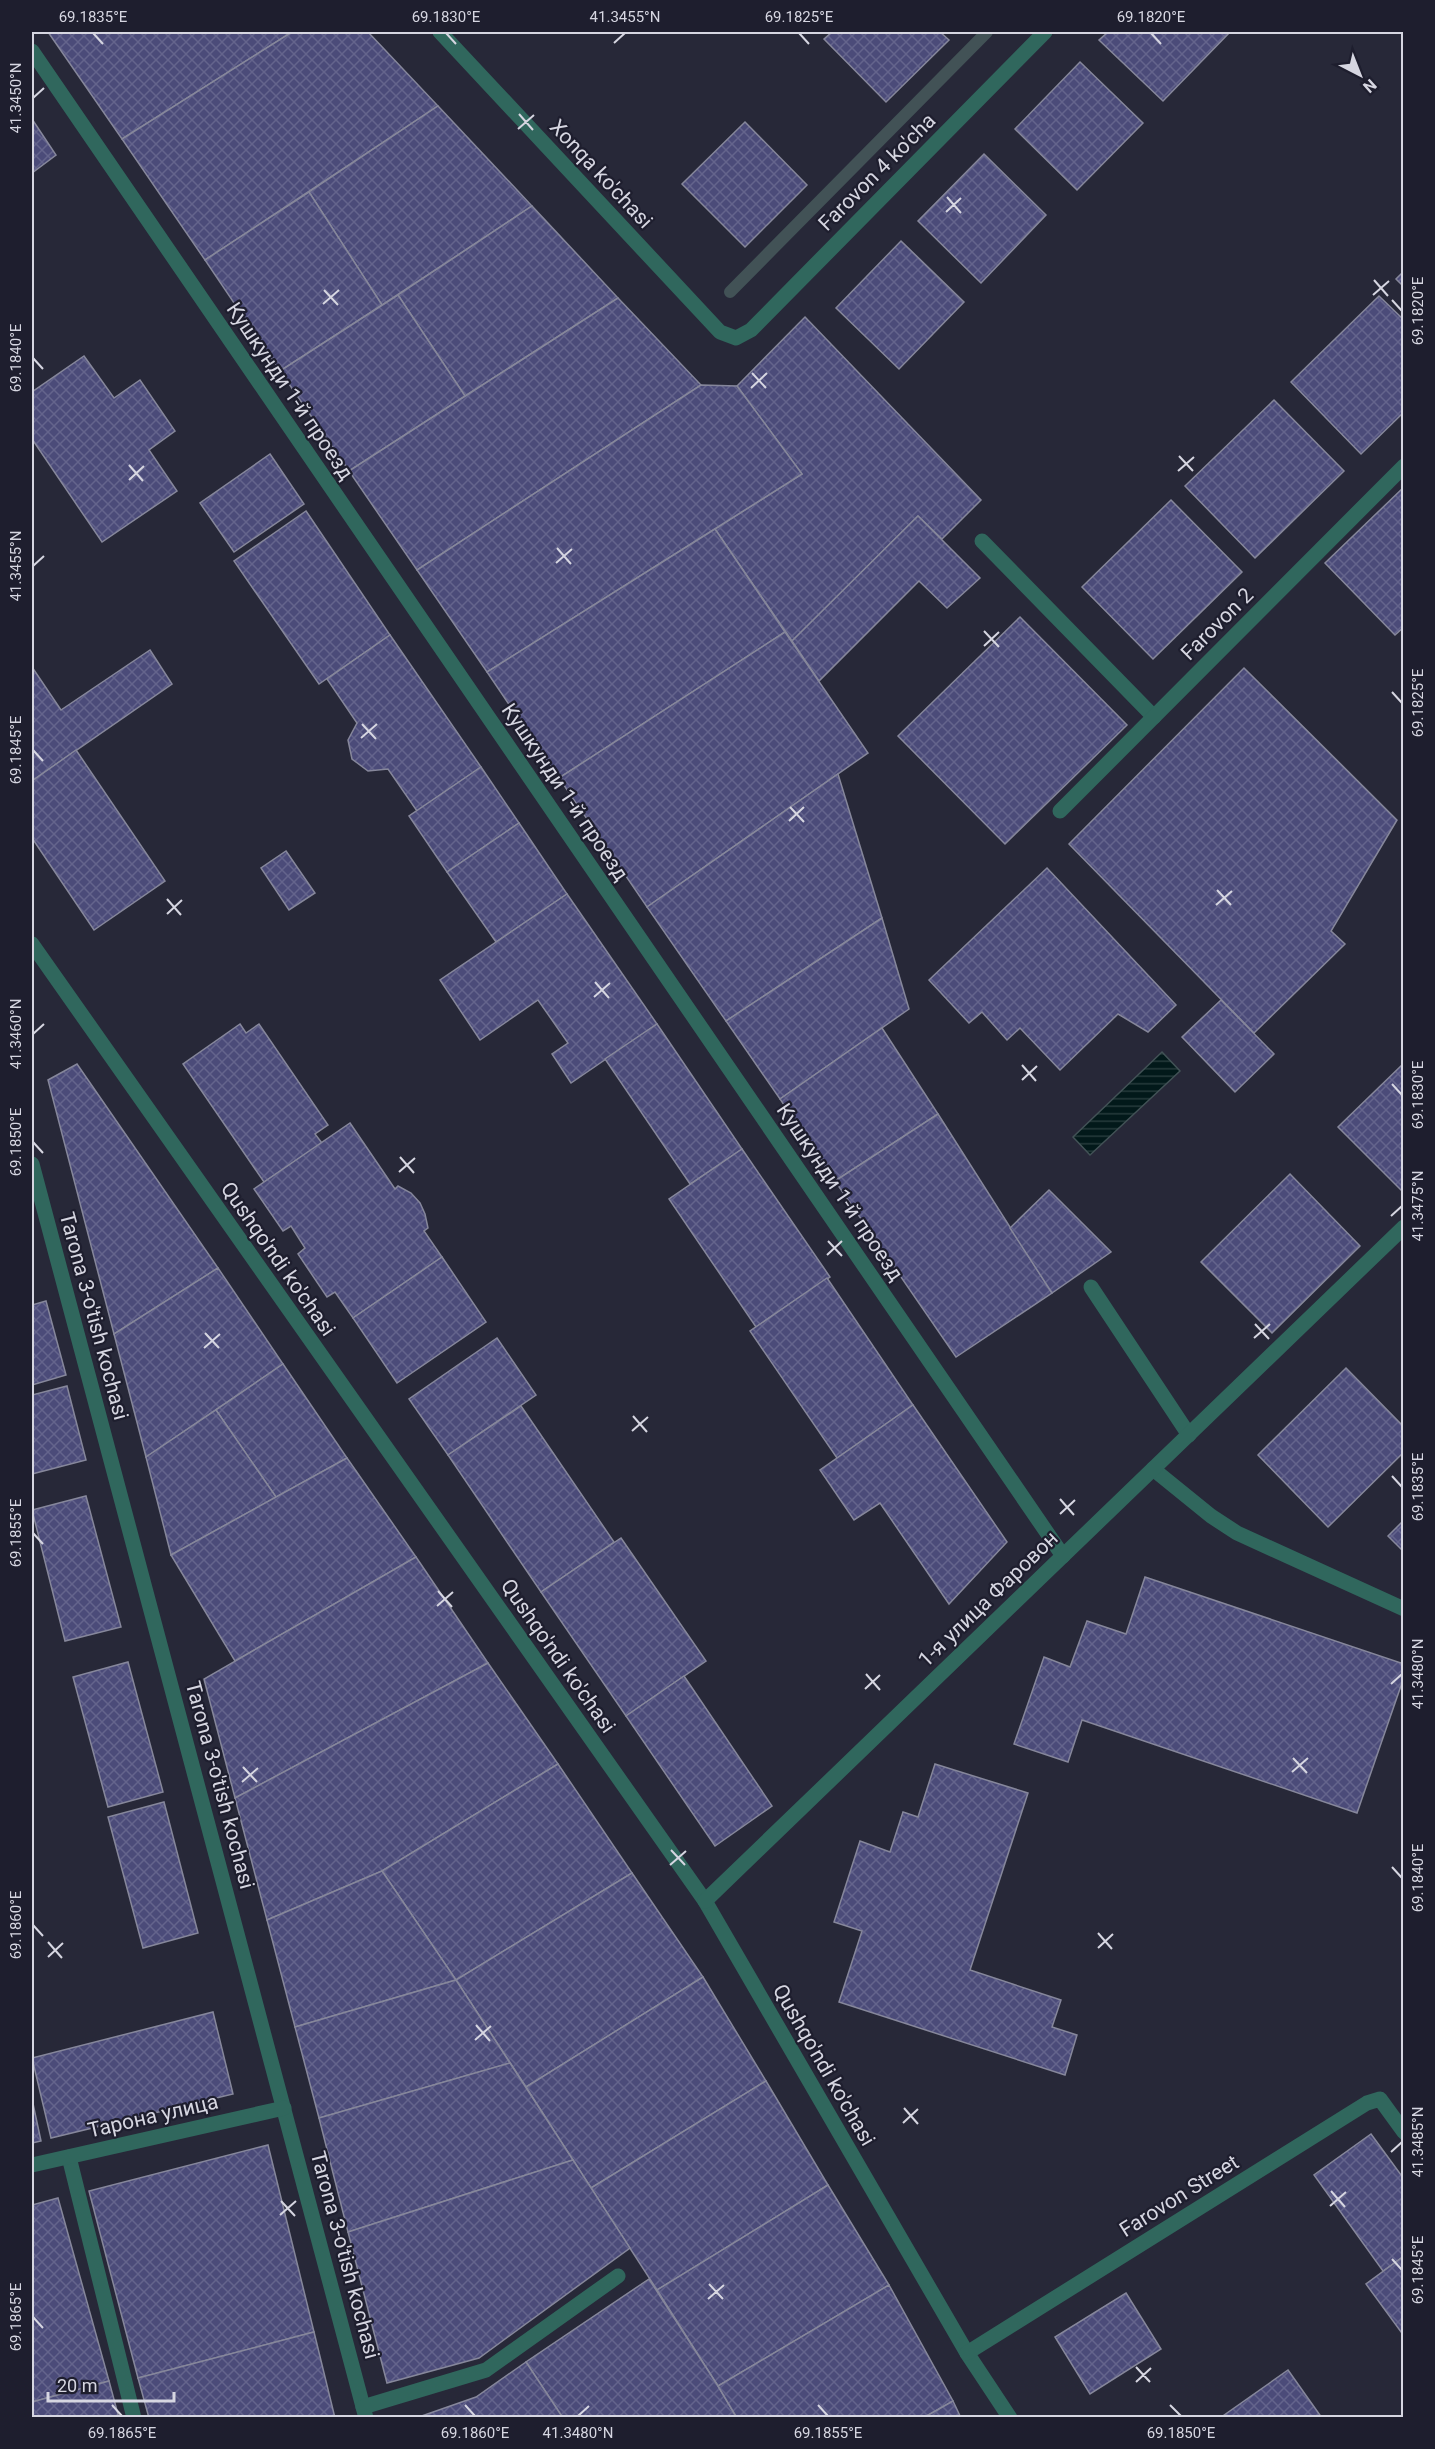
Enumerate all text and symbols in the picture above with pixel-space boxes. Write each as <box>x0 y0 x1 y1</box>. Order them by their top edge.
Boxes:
text: 69.1835°E <box>59 8 128 26</box>
text: 69.1830°E <box>412 8 481 26</box>
text: 41.3455°N <box>590 8 660 26</box>
text: 69.1825°E <box>765 8 834 26</box>
text: 69.1820°E <box>1117 8 1186 26</box>
north arrow <box>1330 45 1390 105</box>
text: 41.3450°N <box>7 63 25 133</box>
text: N <box>1359 75 1380 97</box>
street label: Farovon 4 ko'cha <box>814 109 940 235</box>
street label: Xonqa ko'chasi <box>545 115 657 233</box>
text: 69.1820°E <box>1409 276 1427 345</box>
street label: Кушкунди 1-й проезд <box>222 298 358 484</box>
text: 69.1840°E <box>7 323 25 392</box>
text: 41.3455°N <box>7 531 25 601</box>
street label: Farovon 2 <box>1176 583 1258 665</box>
text: 69.1825°E <box>1409 668 1427 737</box>
street label: Кушкунди 1-й проезд <box>497 699 633 885</box>
text: 69.1845°E <box>7 715 25 784</box>
text: 41.3460°N <box>7 999 25 1069</box>
text: 69.1830°E <box>1409 1060 1427 1129</box>
street label: Кушкунди 1-й проезд <box>772 1099 908 1285</box>
text: 69.1850°E <box>7 1107 25 1176</box>
text: 41.3475°N <box>1409 1171 1427 1241</box>
street label: Qushqo'ndi ko'chasi <box>216 1177 340 1341</box>
street label: Tarona 3-o'tish kochasi <box>55 1210 133 1422</box>
text: 69.1835°E <box>1409 1452 1427 1521</box>
text: 69.1855°E <box>7 1498 25 1567</box>
street label: 1-я улица Фаровон <box>913 1526 1063 1672</box>
street label: Qushqo'ndi ko'chasi <box>496 1574 620 1738</box>
text: 41.3480°N <box>1409 1639 1427 1709</box>
street label: Tarona 3-o'tish kochasi <box>181 1679 259 1891</box>
text: 69.1840°E <box>1409 1843 1427 1912</box>
text: 69.1860°E <box>7 1890 25 1959</box>
street label: Qushqo'ndi ko'chasi <box>768 1980 880 2150</box>
street label: Тарона улица <box>86 2089 220 2143</box>
text: 41.3485°N <box>1409 2107 1427 2177</box>
street label: Tarona 3-o'tish kochasi <box>306 2149 384 2361</box>
street label: Farovon Street <box>1115 2150 1243 2242</box>
text: 69.1845°E <box>1409 2235 1427 2304</box>
text: 69.1865°E <box>7 2282 25 2351</box>
scale bar <box>48 2365 174 2403</box>
text: 20 m <box>57 2375 97 2396</box>
text: 69.1865°E <box>88 2424 157 2442</box>
text: 69.1860°E <box>441 2424 510 2442</box>
text: 41.3480°N <box>543 2424 613 2442</box>
text: 69.1855°E <box>794 2424 863 2442</box>
text: 69.1850°E <box>1147 2424 1216 2442</box>

